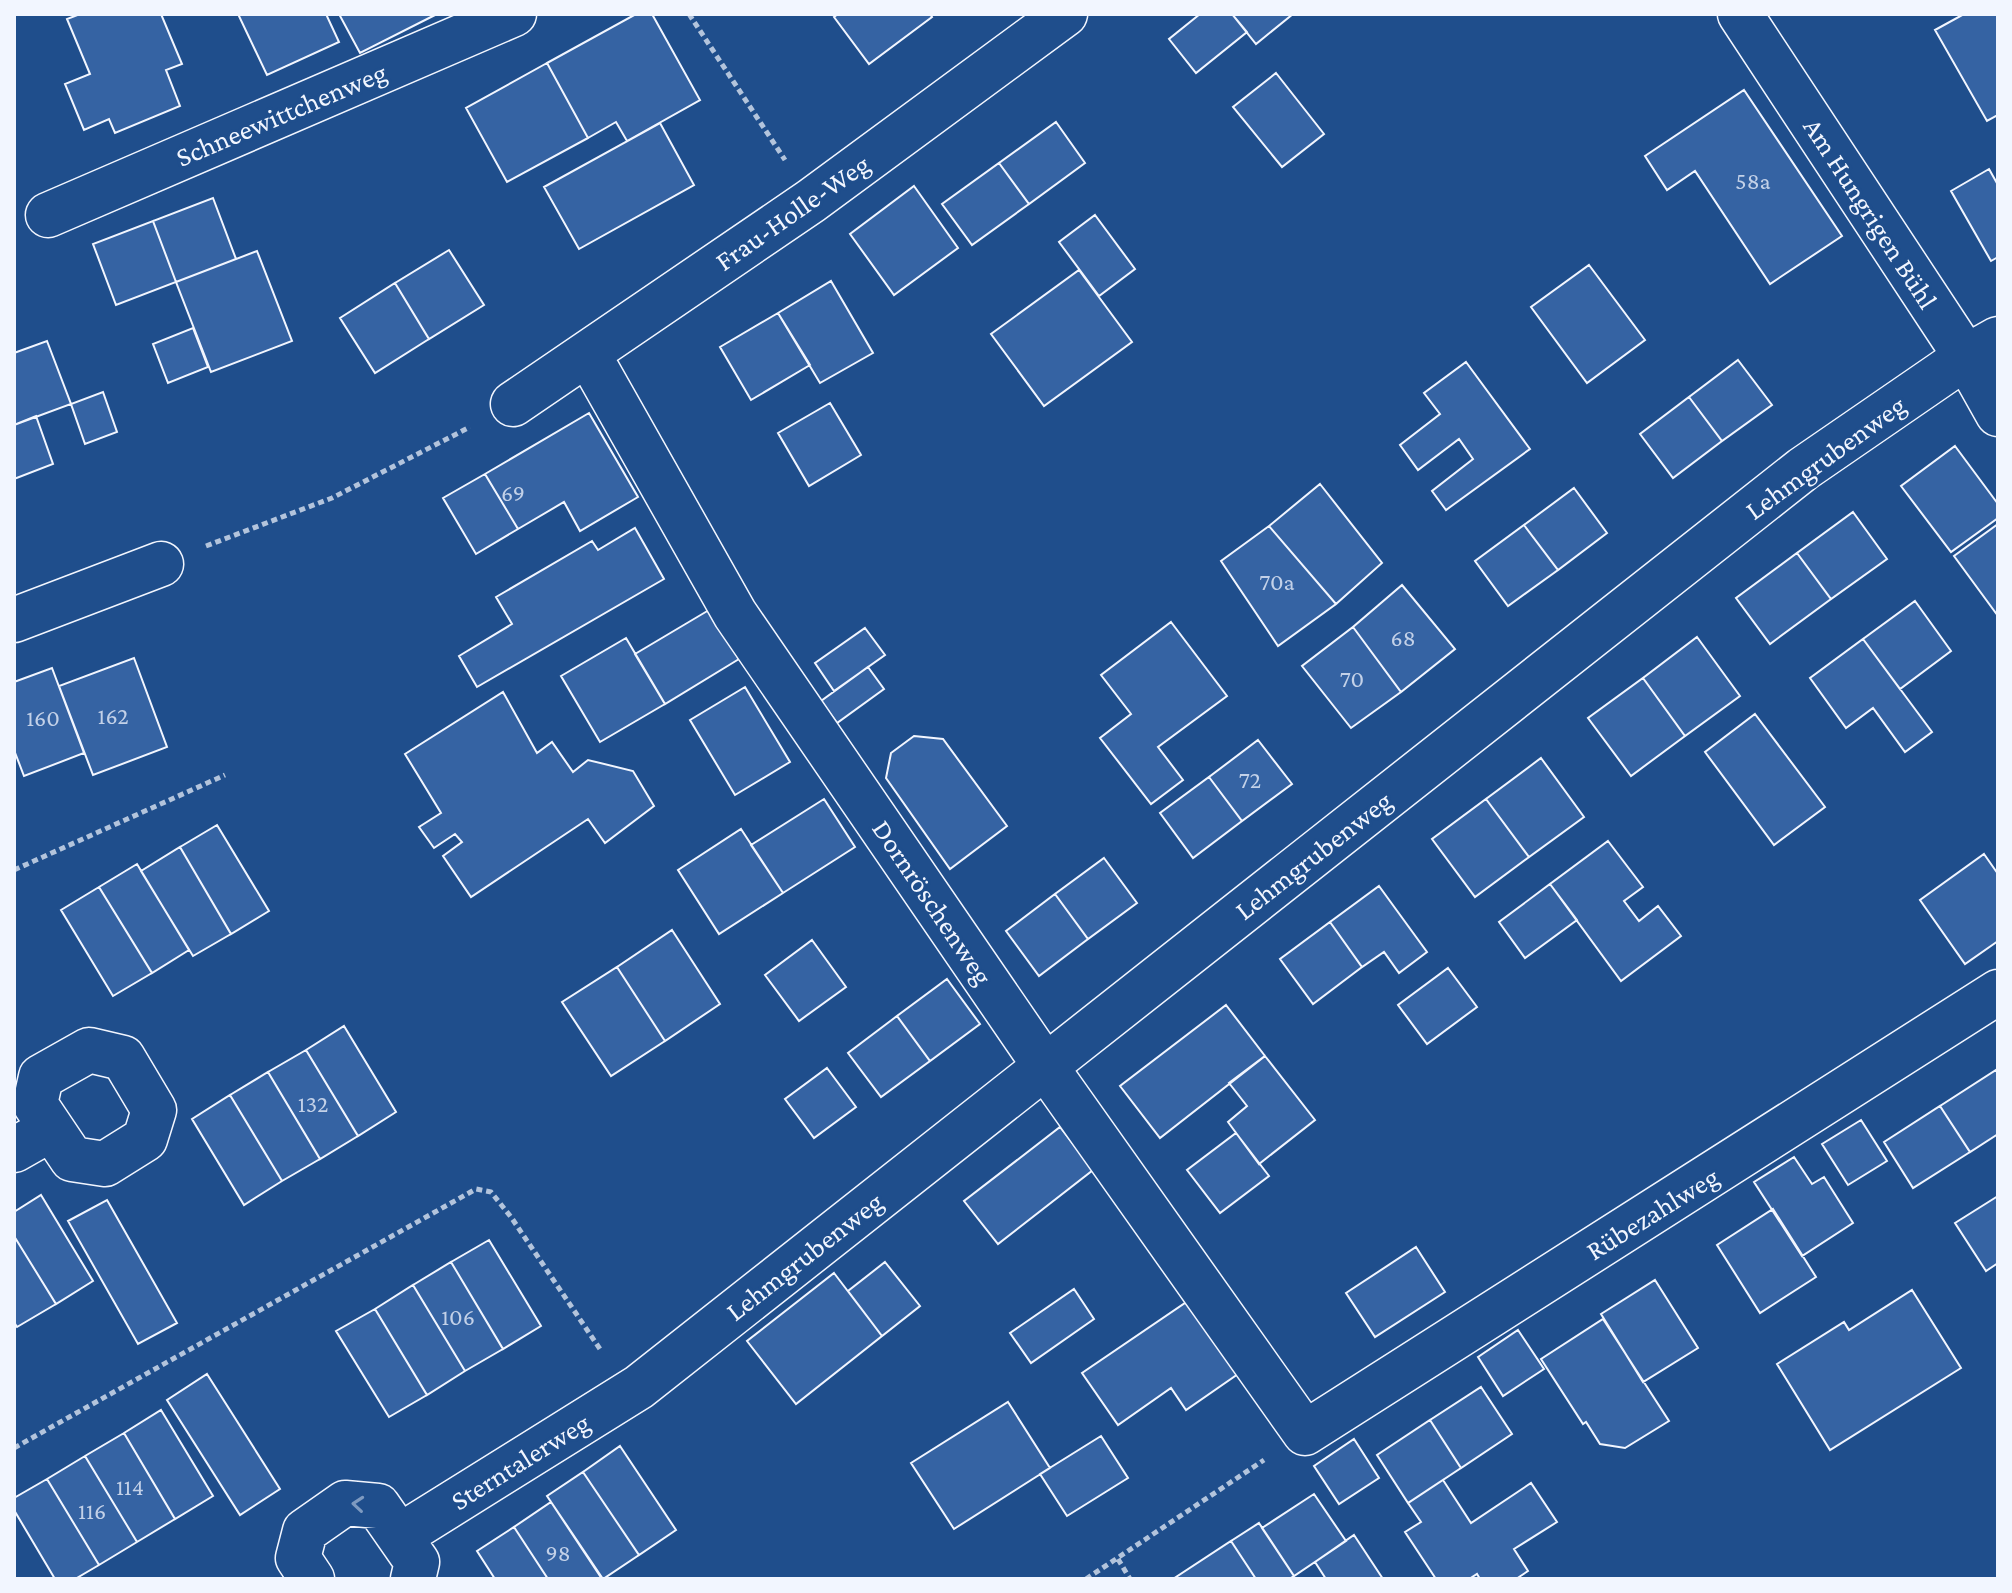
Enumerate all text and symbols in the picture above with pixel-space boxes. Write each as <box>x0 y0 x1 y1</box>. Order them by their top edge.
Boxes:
street label: Schneewittchenweg <box>171 56 391 173</box>
street label: Am Hungrigen Bühl <box>1797 112 1944 315</box>
street label: Frau-Holle-Weg <box>709 148 876 277</box>
house number: 58a <box>1735 167 1771 194</box>
street label: Lehmgrubenweg <box>1739 389 1912 526</box>
house number: 69 <box>501 479 525 506</box>
house number: 70a <box>1259 568 1295 595</box>
house number: 68 <box>1390 624 1416 651</box>
house number: 70 <box>1340 665 1364 692</box>
house number: 162 <box>97 702 129 729</box>
house number: 160 <box>26 704 60 731</box>
house number: 72 <box>1239 766 1261 793</box>
street label: Lehmgrubenweg <box>1229 784 1398 926</box>
street label: Dornröschenweg <box>866 814 999 991</box>
house number: 132 <box>298 1090 328 1117</box>
street label: Rübezahlweg <box>1580 1160 1725 1266</box>
street label: Lehmgrubenweg <box>720 1185 889 1327</box>
house number: 106 <box>441 1303 475 1330</box>
street label: Sterntalerweg <box>445 1406 596 1516</box>
house number: 114 <box>116 1473 144 1500</box>
one-way arrow <box>351 1496 364 1513</box>
house number: 116 <box>78 1497 106 1524</box>
house number: 98 <box>545 1539 571 1566</box>

